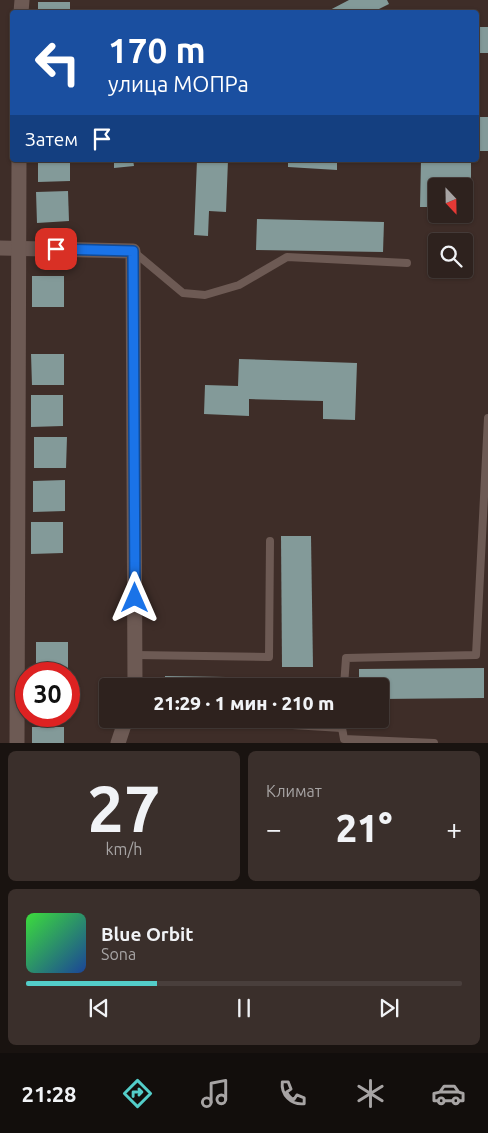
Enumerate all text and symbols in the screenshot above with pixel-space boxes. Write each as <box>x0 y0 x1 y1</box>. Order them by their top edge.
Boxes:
icon: left <box>25 30 90 95</box>
text: 170 m <box>108 30 206 70</box>
text: улица МОПРа <box>108 71 249 96</box>
icon: arrive <box>88 125 116 153</box>
text: Затем <box>25 128 78 150</box>
north arrow <box>428 178 472 222</box>
map controls <box>428 178 473 278</box>
pin <box>35 228 77 270</box>
button: search <box>428 233 473 278</box>
icon: arrive <box>42 235 70 263</box>
position arrow <box>108 571 160 623</box>
speed limit sign: 30 <box>15 662 80 727</box>
text: 21:29 · 1 мин · 210 m <box>154 692 334 714</box>
text: 27 <box>87 771 161 844</box>
text: Климат <box>266 782 322 800</box>
text: 21° <box>336 807 392 849</box>
text: − <box>266 813 282 844</box>
text: + <box>446 813 462 844</box>
text: km/h <box>106 840 142 858</box>
text: Blue Orbit <box>101 923 194 945</box>
text: Sona <box>101 945 136 963</box>
icon: previous <box>85 994 113 1022</box>
icon: pause <box>230 994 258 1022</box>
icon: next <box>375 994 403 1022</box>
icon: directions <box>120 1076 155 1111</box>
icon: music <box>198 1076 233 1111</box>
icon: phone <box>275 1076 310 1111</box>
icon: climate <box>353 1076 388 1111</box>
icon: car <box>431 1076 466 1111</box>
text: 21:28 <box>21 1081 77 1106</box>

